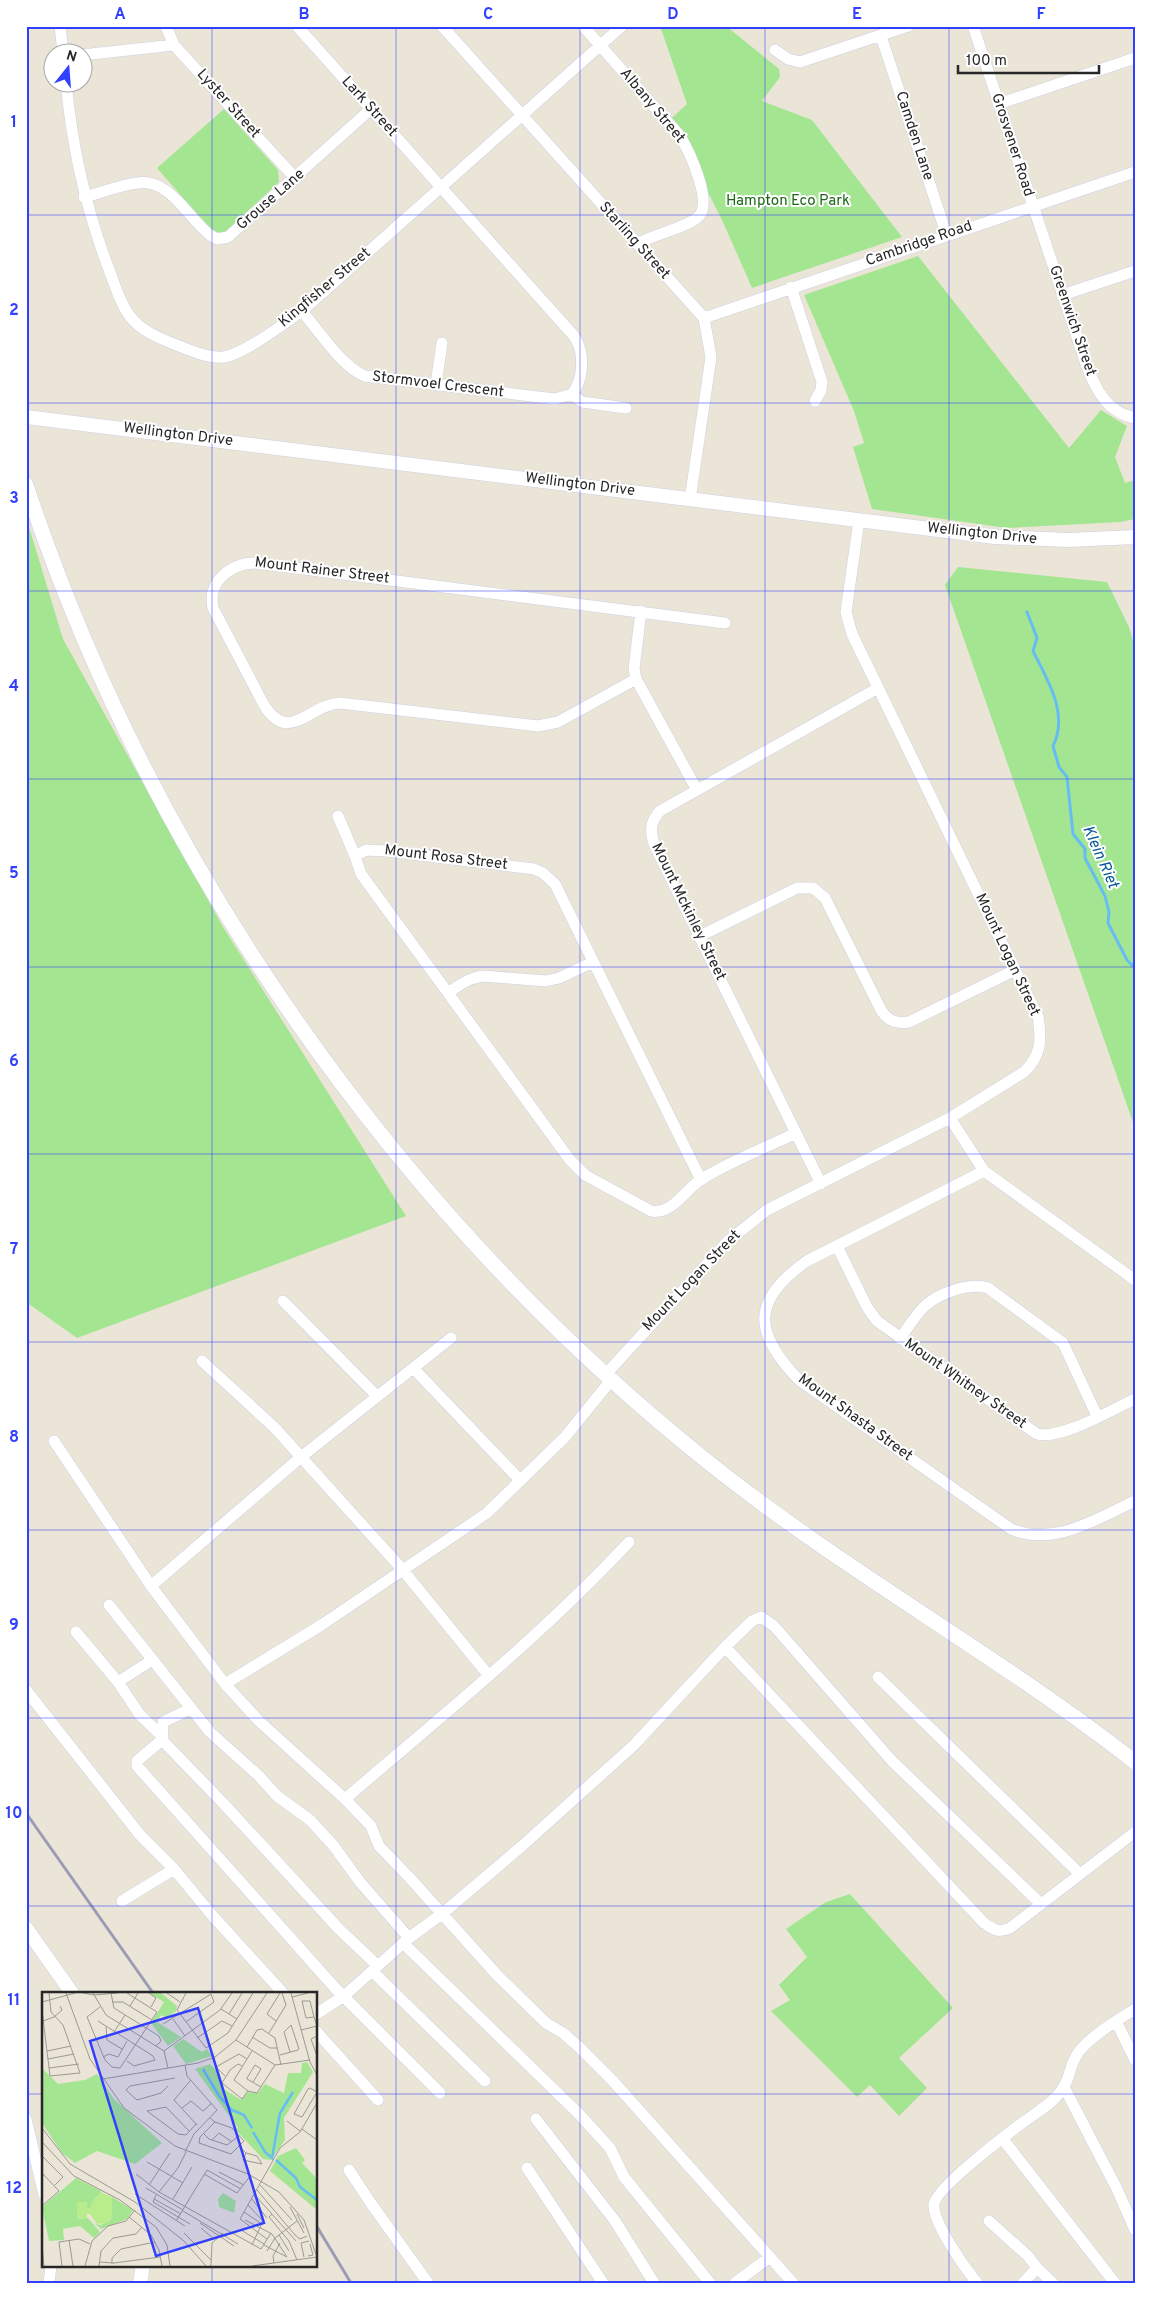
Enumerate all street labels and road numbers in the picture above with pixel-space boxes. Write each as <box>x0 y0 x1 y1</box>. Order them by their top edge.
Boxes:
street label: Lyster Street <box>192 65 264 143</box>
street label: Albany Street <box>615 65 689 147</box>
street label: Lark Street <box>337 73 401 141</box>
street label: Camden Lane <box>891 89 937 183</box>
street label: Grosvener Road <box>986 91 1038 199</box>
street label: Grouse Lane <box>233 165 309 235</box>
street label: Starling Street <box>594 198 674 284</box>
street label: Cambridge Road <box>863 217 975 271</box>
street label: Kingfisher Street <box>275 244 375 332</box>
street label: Greenwich Street <box>1044 263 1100 379</box>
street label: Stormvoel Crescent <box>371 367 505 403</box>
street label: Wellington Drive <box>122 419 234 451</box>
street label: Wellington Drive <box>524 469 636 501</box>
street label: Wellington Drive <box>926 519 1038 549</box>
street label: Mount Rainer Street <box>254 553 390 589</box>
street label: Mount Mckinley Street <box>646 840 730 984</box>
street label: Mount Rosa Street <box>383 841 509 875</box>
street label: Mount Logan Street <box>970 891 1044 1019</box>
street label: Mount Logan Street <box>639 1226 745 1336</box>
street label: Mount Whitney Street <box>900 1335 1030 1433</box>
street label: Mount Shasta Street <box>794 1370 916 1466</box>

